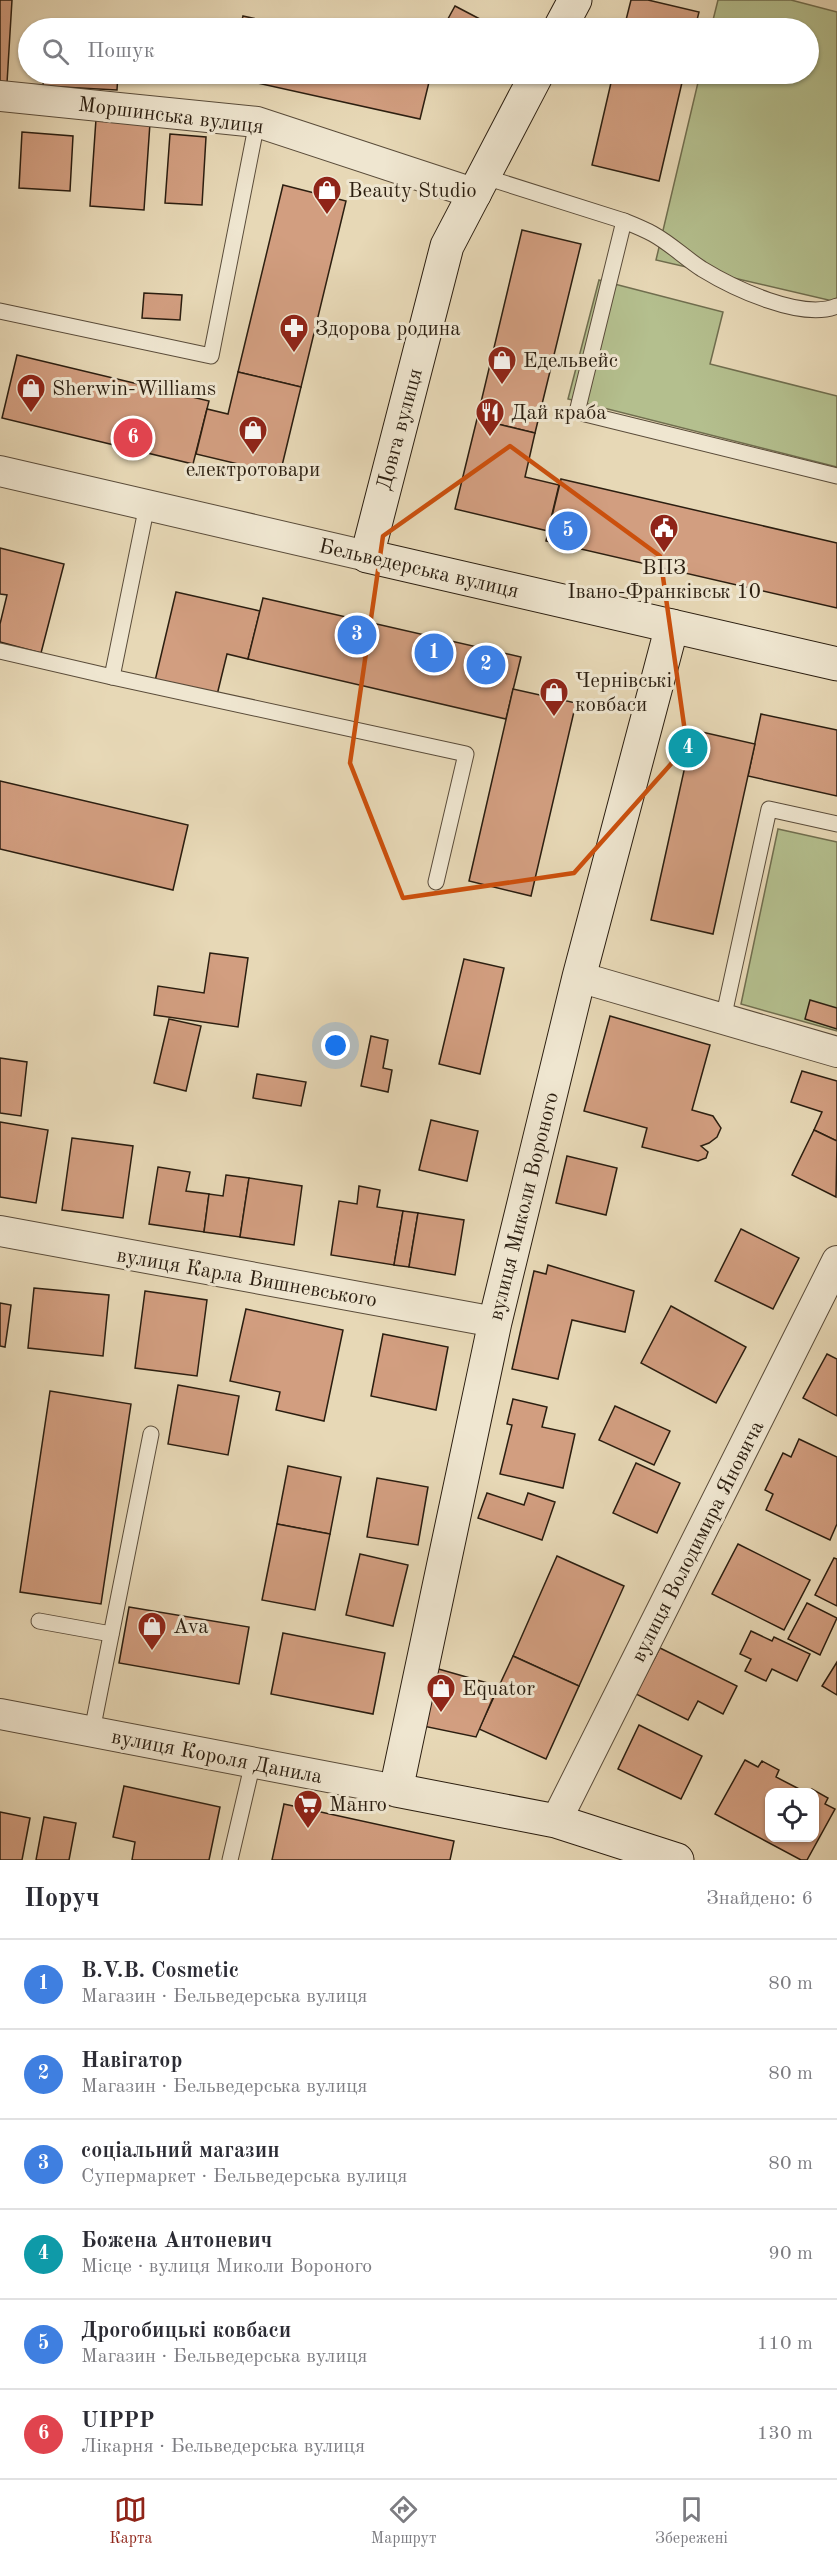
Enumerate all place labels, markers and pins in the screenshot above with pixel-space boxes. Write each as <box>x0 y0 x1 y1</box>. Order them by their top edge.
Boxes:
shop icon: Beauty Studio <box>311 174 343 216</box>
place label: Beauty Studio <box>348 181 477 202</box>
pharmacy icon: Здорова родина <box>278 312 310 354</box>
place label: Здорова родина <box>315 319 461 340</box>
shop icon: Едельвейс <box>486 344 518 386</box>
place label: Едельвейс <box>523 351 618 372</box>
shop icon: Sherwin-Williams <box>15 372 47 414</box>
place label: Sherwin-Williams <box>52 379 216 400</box>
restaurant icon: Дай краба <box>474 396 506 438</box>
place label: Дай краба <box>511 403 607 424</box>
shop icon: електротовари <box>237 414 269 456</box>
pin: 6 <box>114 416 152 460</box>
place label: електротовари <box>186 460 320 481</box>
pin: 5 <box>548 508 588 554</box>
public building icon: ВПЗ Івано-Франківськ 10 <box>648 512 680 554</box>
place label: ВПЗ Івано-Франківськ 10 <box>567 558 761 603</box>
pin: 3 <box>338 612 376 658</box>
pin: 1 <box>414 630 454 676</box>
pin: 2 <box>466 642 506 688</box>
place label: Чернівські ковбаси <box>575 671 672 716</box>
shop icon: Чернівські ковбаси <box>538 676 570 718</box>
pin: 4 <box>668 726 708 771</box>
shop icon: Ava <box>136 1610 168 1652</box>
place label: Ava <box>173 1617 209 1638</box>
shop icon: Equator <box>425 1672 457 1714</box>
place label: Equator <box>462 1679 535 1700</box>
supermarket icon: Манго <box>292 1788 324 1830</box>
place label: Манго <box>329 1795 387 1816</box>

